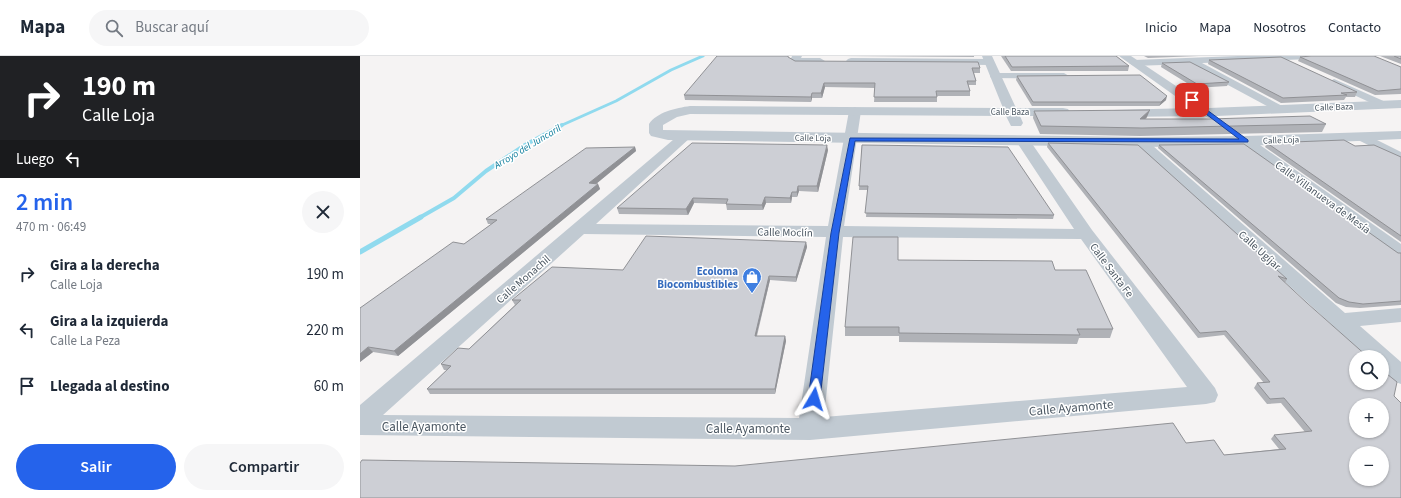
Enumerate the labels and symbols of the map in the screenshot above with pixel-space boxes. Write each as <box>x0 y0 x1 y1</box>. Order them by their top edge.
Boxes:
pin <box>1175 83 1209 117</box>
street label: Calle Baza <box>1315 100 1353 115</box>
street label: Calle Baza <box>991 106 1029 119</box>
water label: Arroyo del Juncaril <box>490 121 564 173</box>
street label: Calle Loja <box>795 132 831 145</box>
street label: Calle Loja <box>1263 133 1299 148</box>
street label: Calle Villanueva de Mesía <box>1272 158 1374 237</box>
street label: Calle Moclín <box>757 225 813 240</box>
street label: Calle Ugíjar <box>1235 227 1284 274</box>
street label: Calle Santa Fe <box>1086 240 1137 301</box>
street label: Calle Monachil <box>493 252 554 307</box>
place label: Ecoloma Biocombustibles <box>657 264 738 292</box>
shop icon: Ecoloma Biocombustibles <box>741 266 763 294</box>
position arrow <box>793 378 835 420</box>
street label: Calle Ayamonte <box>1028 395 1114 421</box>
street label: Calle Ayamonte <box>382 418 466 436</box>
street label: Calle Ayamonte <box>706 420 790 438</box>

